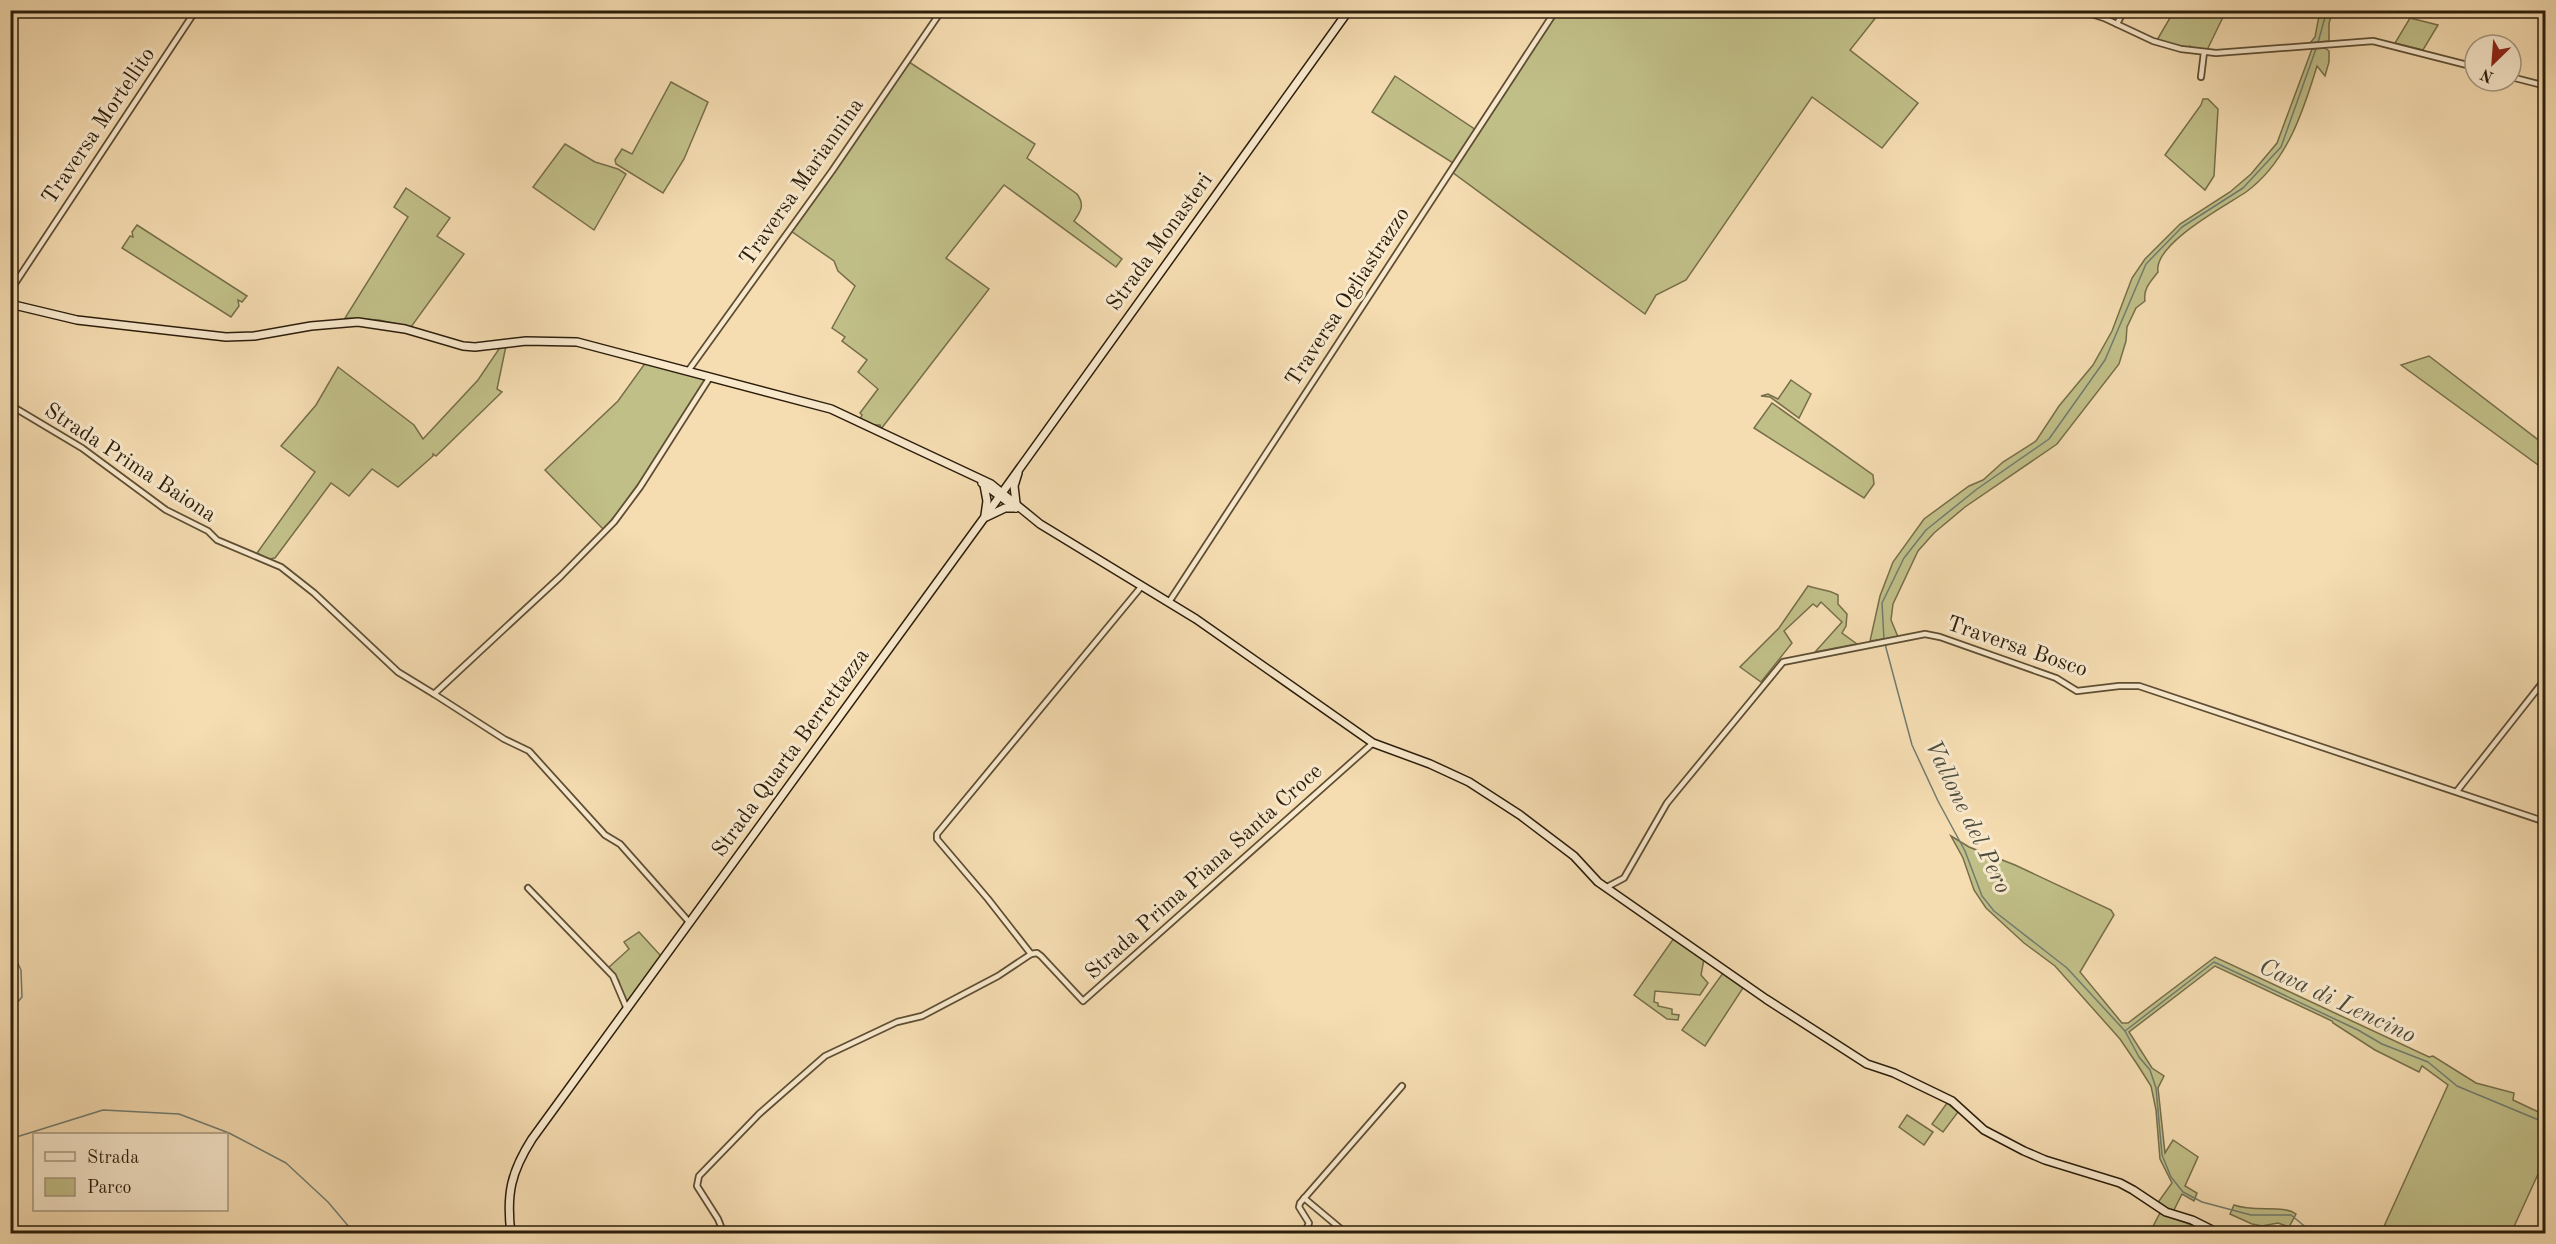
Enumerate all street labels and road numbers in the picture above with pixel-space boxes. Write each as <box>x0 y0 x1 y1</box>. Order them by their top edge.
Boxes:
street label: Traversa Mortellito <box>38 44 160 208</box>
street label: Traversa Mariannina <box>736 94 868 270</box>
street label: Strada Monasteri <box>1103 169 1217 315</box>
street label: Traversa Ogliastrazzo <box>1282 204 1414 390</box>
street label: Strada Prima Baiona <box>40 399 220 527</box>
street label: Traversa Bosco <box>1944 613 2090 681</box>
street label: Strada Quarta Berrettazza <box>708 645 874 861</box>
street label: Strada Prima Piana Santa Croce <box>1081 760 1327 984</box>

